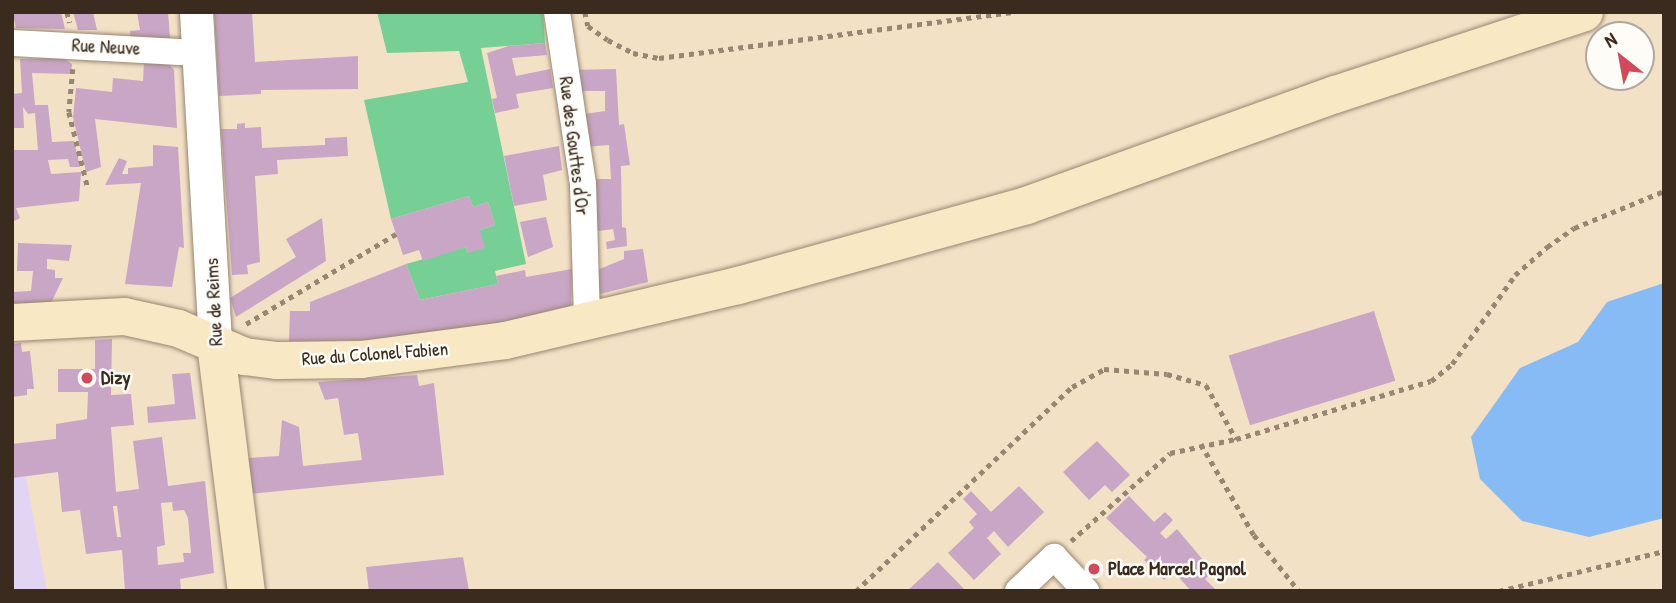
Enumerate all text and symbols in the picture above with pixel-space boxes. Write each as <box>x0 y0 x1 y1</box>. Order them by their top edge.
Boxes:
north arrow <box>1585 21 1655 91</box>
text: N <box>1599 26 1621 53</box>
street label: Rue Neuve <box>71 34 141 60</box>
street label: Rue des Gouttes d'Or <box>554 75 594 217</box>
street label: Rue de Reims <box>200 257 228 347</box>
street label: Rue du Colonel Fabien <box>301 338 449 370</box>
place label: Dizy <box>101 367 130 389</box>
marker: Dizy <box>79 370 95 386</box>
place label: Place Marcel Pagnol <box>1108 558 1246 580</box>
marker: Place Marcel Pagnol <box>1086 561 1102 577</box>

